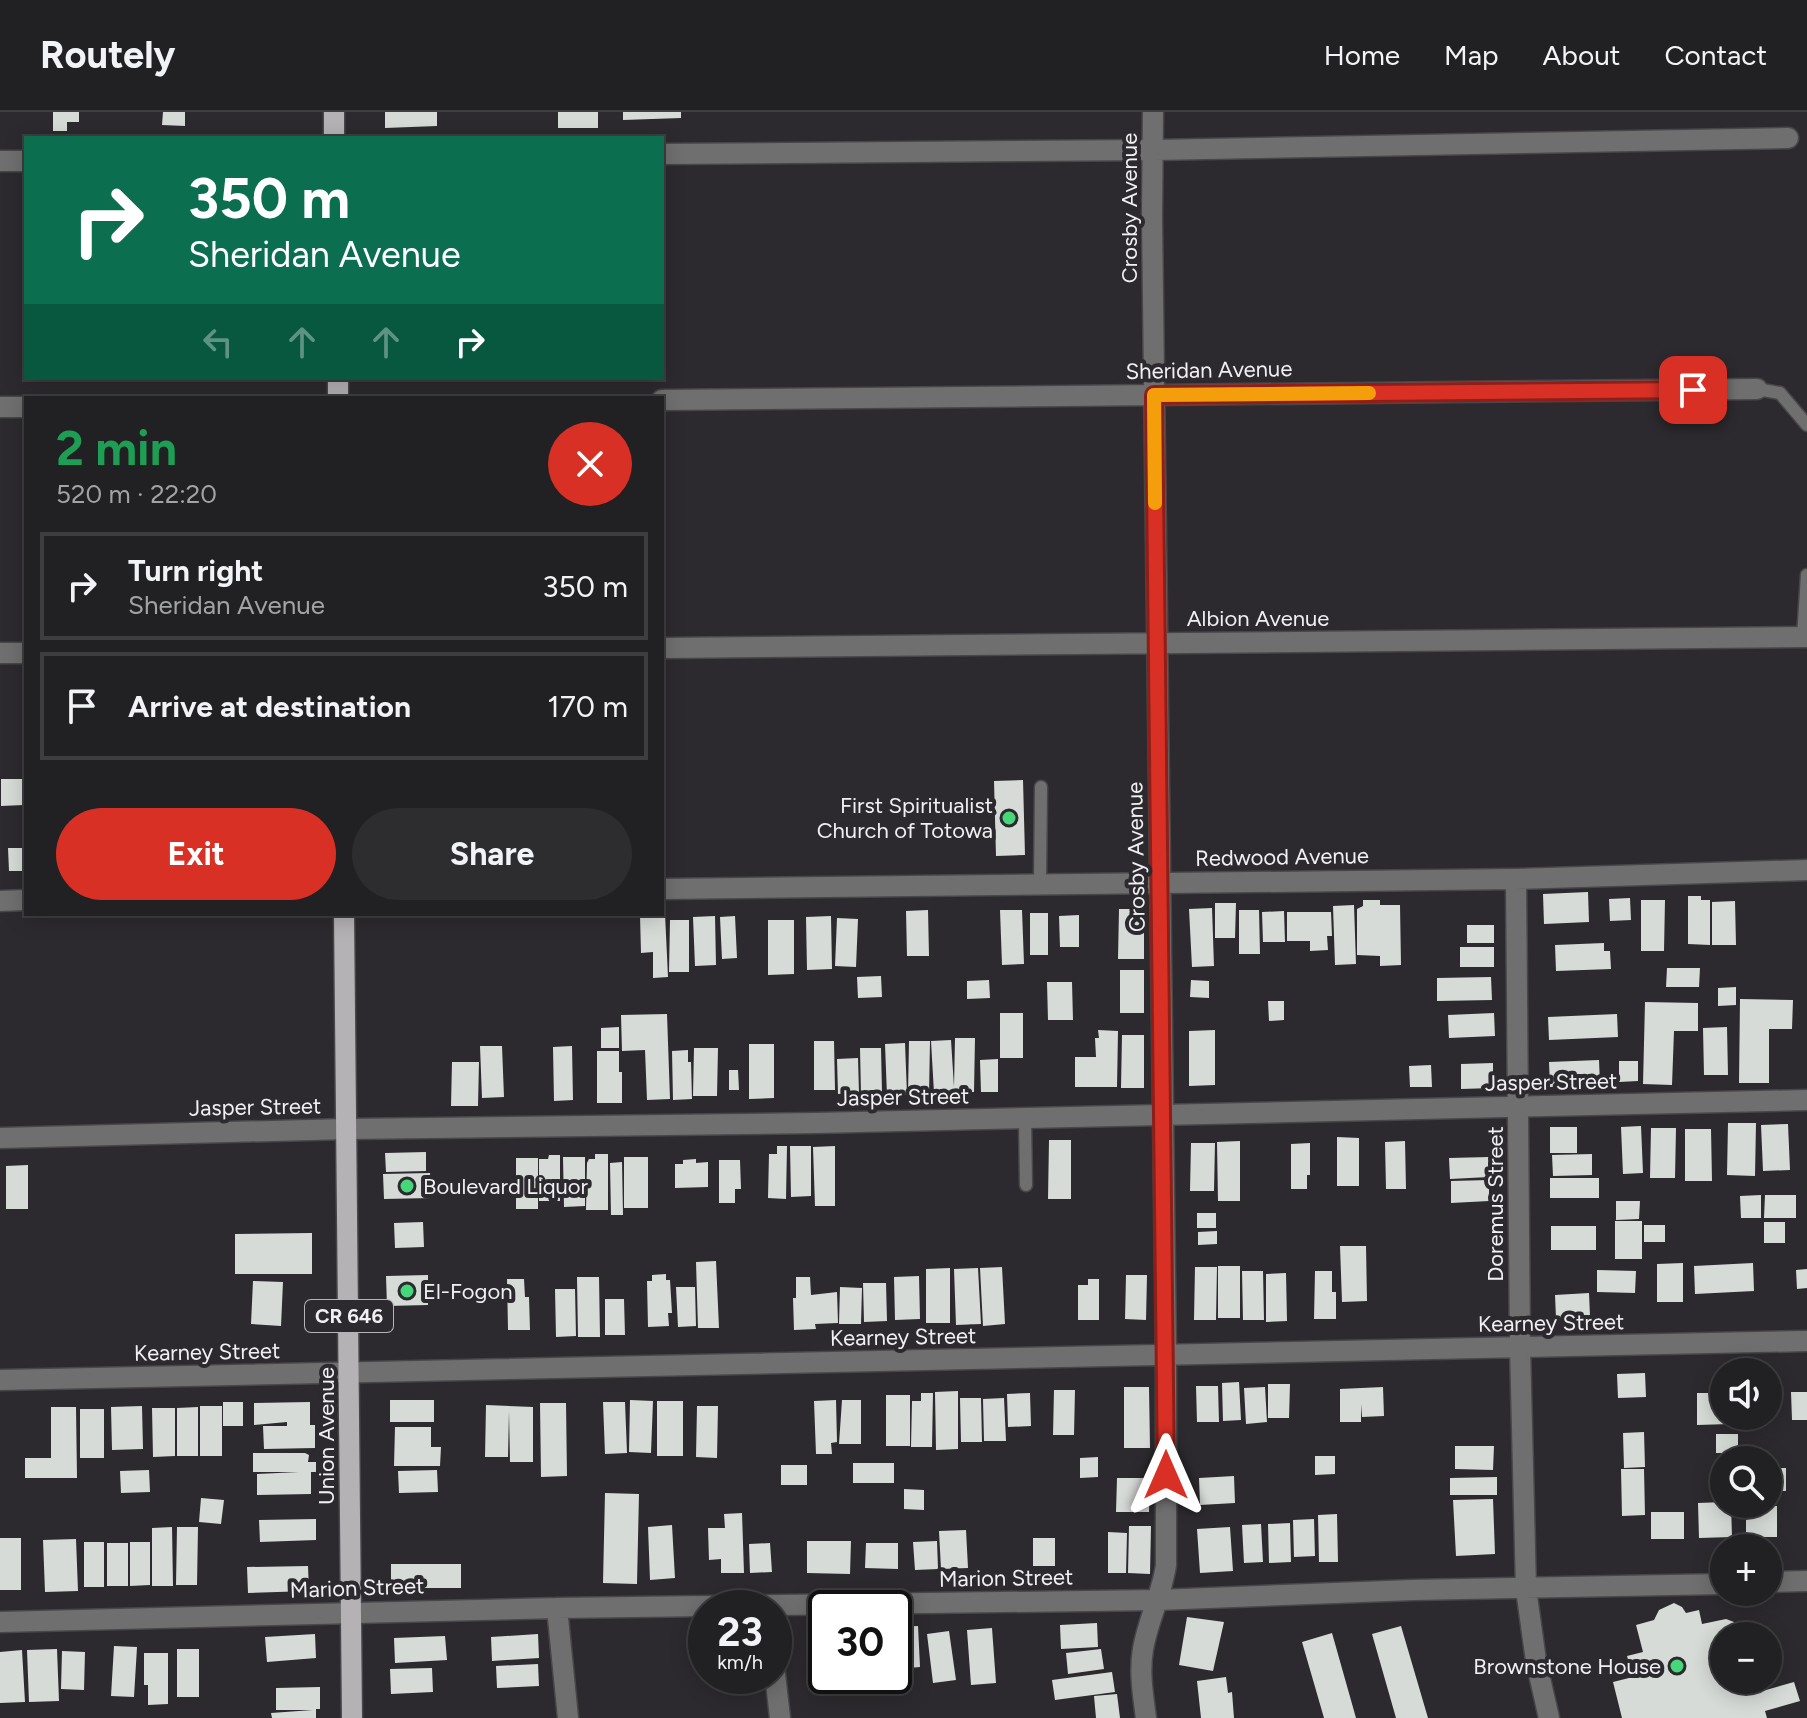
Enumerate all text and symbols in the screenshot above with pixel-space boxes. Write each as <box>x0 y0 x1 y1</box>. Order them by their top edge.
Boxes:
text: Routely <box>40 32 175 78</box>
text: Home <box>1324 38 1400 72</box>
text: Map <box>1444 38 1499 72</box>
text: About <box>1543 38 1620 72</box>
text: Contact <box>1664 38 1767 72</box>
street label: Crosby Avenue <box>1116 133 1143 283</box>
text: 350 m <box>188 165 350 232</box>
icon: right <box>56 168 160 272</box>
text: Sheridan Avenue <box>188 233 461 276</box>
icon: left <box>196 320 240 364</box>
icon: ahead <box>280 320 324 364</box>
icon: ahead <box>364 320 408 364</box>
icon: right <box>448 320 492 364</box>
street label: Sheridan Avenue <box>1125 355 1293 385</box>
pin <box>1659 356 1727 424</box>
icon: arrive <box>1671 368 1715 412</box>
text: 2 min <box>56 419 177 477</box>
button: close <box>548 422 632 506</box>
text: 520 m · 22:20 <box>56 478 217 510</box>
text: Turn right <box>128 552 263 589</box>
icon: right <box>60 564 104 608</box>
text: 350 m <box>542 568 628 605</box>
text: Sheridan Avenue <box>128 589 325 621</box>
street label: Albion Avenue <box>1187 605 1329 632</box>
icon: arrive <box>60 684 104 728</box>
text: Arrive at destination <box>128 688 411 725</box>
text: 170 m <box>547 688 628 725</box>
street label: Crosby Avenue <box>1121 782 1151 932</box>
place label: First Spiritualist Church of Totowa <box>817 792 993 844</box>
button: Exit <box>56 808 336 900</box>
button: Share <box>352 808 632 900</box>
marker: First Spiritualist Church of Totowa <box>1000 809 1018 827</box>
street label: Redwood Avenue <box>1195 842 1369 872</box>
street label: Jasper Street <box>1485 1067 1617 1097</box>
street label: Jasper Street <box>837 1082 969 1112</box>
street label: Jasper Street <box>189 1092 321 1122</box>
street label: Doremus Street <box>1482 1126 1509 1282</box>
place label: Boulevard Liquor <box>423 1173 588 1200</box>
marker: Boulevard Liquor <box>398 1177 416 1195</box>
place label: El-Fogon <box>423 1278 513 1305</box>
marker: El-Fogon <box>398 1282 416 1300</box>
road number: CR 646 <box>305 1300 393 1332</box>
street label: Kearney Street <box>1478 1308 1624 1338</box>
street label: Kearney Street <box>830 1322 976 1352</box>
street label: Kearney Street <box>134 1337 280 1367</box>
map controls <box>1710 1358 1782 1694</box>
button: sound <box>1710 1358 1782 1430</box>
street label: Union Avenue <box>313 1367 340 1505</box>
position arrow <box>1124 1433 1208 1517</box>
button: search <box>1710 1446 1782 1518</box>
button: + <box>1710 1534 1782 1606</box>
street label: Marion Street <box>939 1563 1073 1593</box>
street label: Marion Street <box>289 1572 425 1604</box>
speed limit sign: 30 <box>808 1590 912 1694</box>
text: 23 <box>717 1608 763 1656</box>
button: − <box>1710 1622 1782 1694</box>
text: km/h <box>717 1650 763 1674</box>
place label: Brownstone House <box>1473 1653 1661 1680</box>
marker: Brownstone House <box>1668 1657 1686 1675</box>

